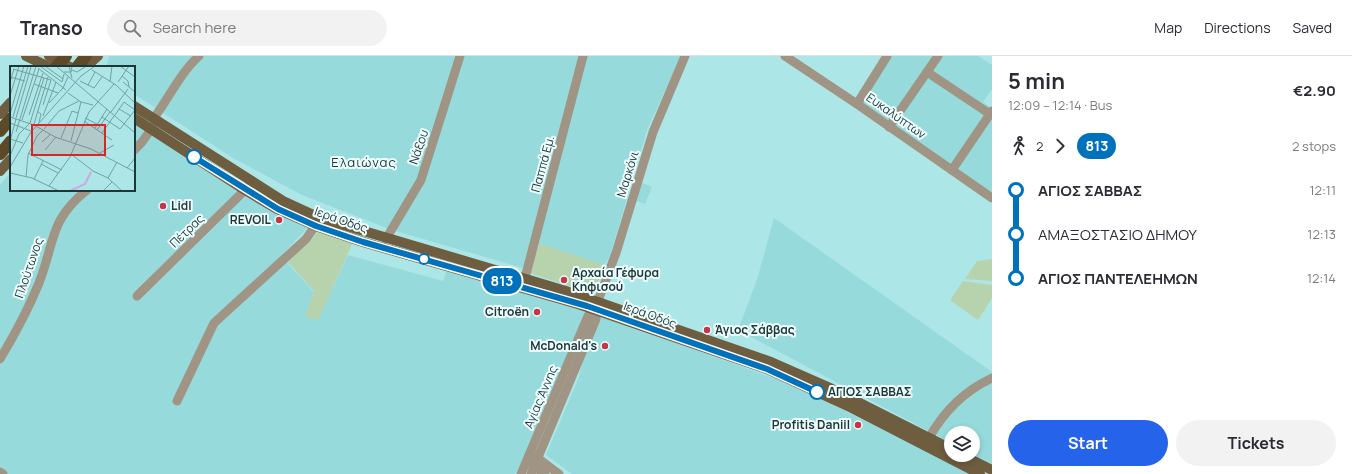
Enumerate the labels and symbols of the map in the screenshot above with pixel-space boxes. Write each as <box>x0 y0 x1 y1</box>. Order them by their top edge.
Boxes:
inset map <box>10 66 135 191</box>
street label: Ευκαλύπτων <box>863 89 930 142</box>
street label: Νάξου <box>405 127 432 167</box>
street label: Παππά Εμ. <box>527 134 558 194</box>
unlabelled marker <box>186 149 202 165</box>
street label: Μαρκόνι <box>612 149 643 199</box>
district label: Ελαιώνας <box>331 153 397 171</box>
place label: Lidl <box>171 197 192 214</box>
marker: Lidl <box>158 201 168 211</box>
street label: Ιερά Οδός <box>312 202 370 237</box>
street label: Πέτρας <box>166 210 208 251</box>
place label: REVOIL <box>230 211 272 228</box>
marker: REVOIL <box>274 215 284 225</box>
street label: Πλούτωνος <box>10 235 47 300</box>
unlabelled marker <box>418 253 430 265</box>
place label: Αρχαία Γέφυρα Κηφισού <box>572 264 659 295</box>
line badge: 813 <box>479 268 525 294</box>
marker: Αρχαία Γέφυρα Κηφισού <box>559 275 569 285</box>
street label: Ιερά Οδός <box>621 297 679 332</box>
place label: Citroën <box>485 303 529 320</box>
marker: Citroën <box>532 307 542 317</box>
place label: Άγιος Σάββας <box>715 321 795 338</box>
marker: Άγιος Σάββας <box>702 325 712 335</box>
place label: McDonald's <box>530 337 597 354</box>
marker: McDonald's <box>600 341 610 351</box>
street label: Αγίας Άννης <box>520 363 562 431</box>
place label: ΑΓΙΟΣ ΣΑΒΒΑΣ <box>828 383 911 400</box>
marker: ΑΓΙΟΣ ΣΑΒΒΑΣ <box>809 384 825 400</box>
place label: Profitis Daniil <box>772 416 850 433</box>
marker: Profitis Daniil <box>853 420 863 430</box>

